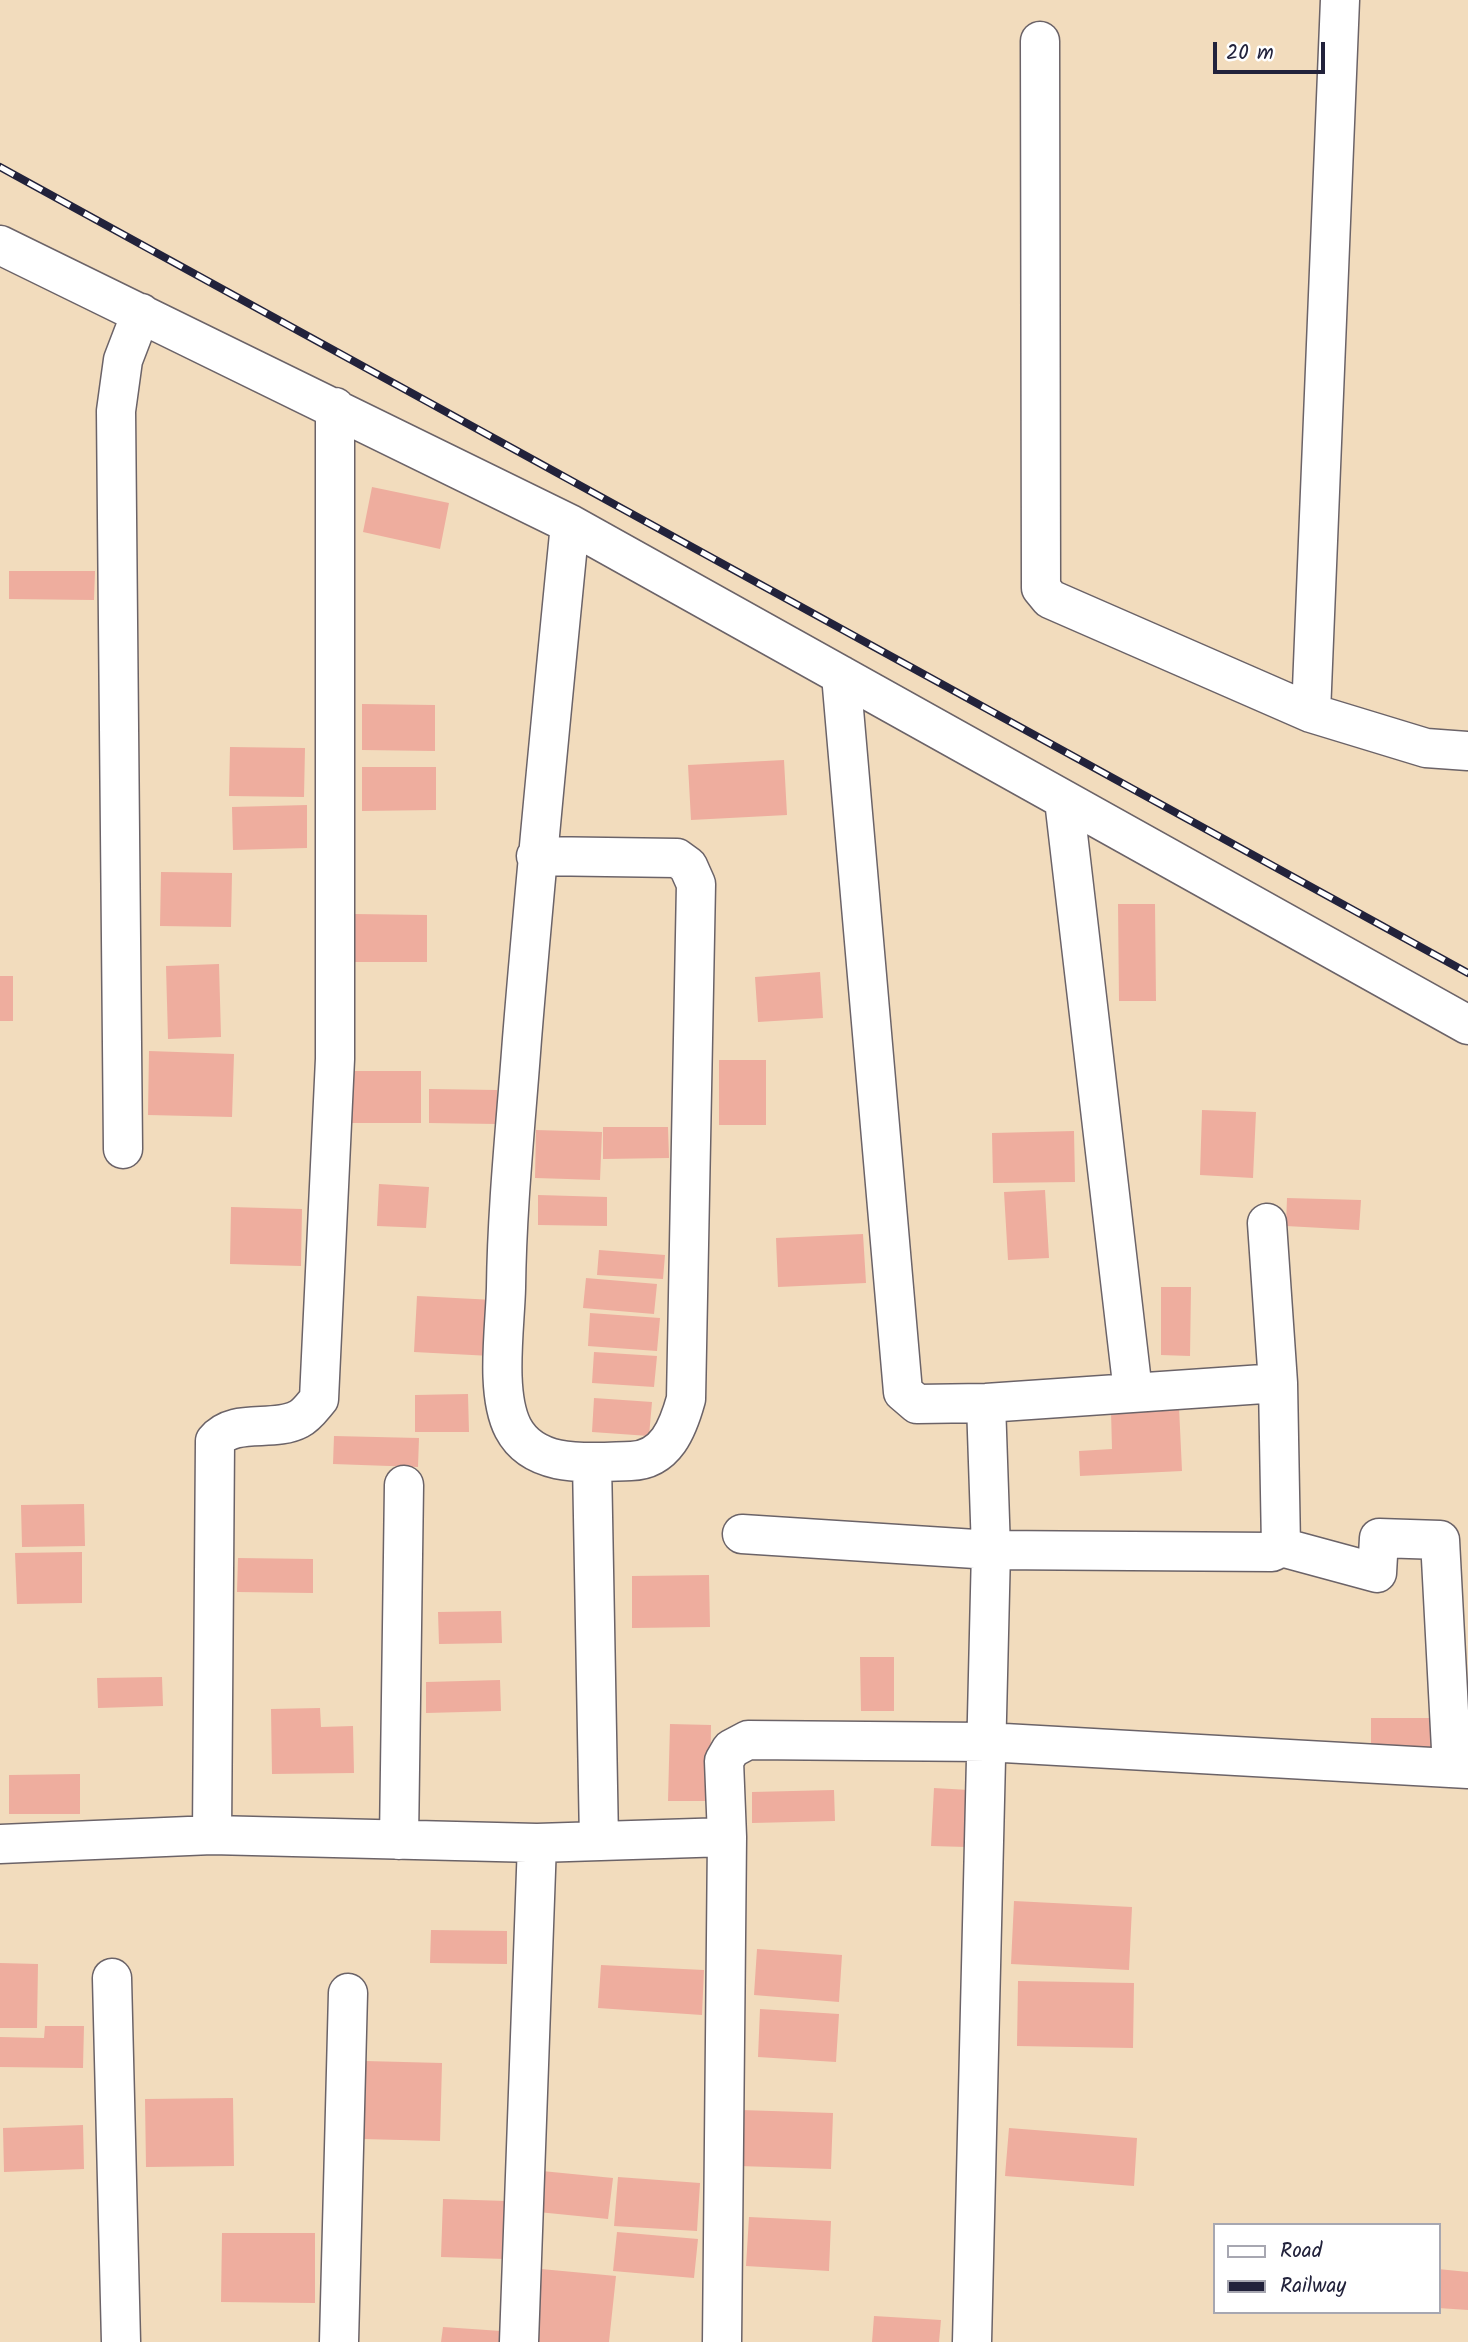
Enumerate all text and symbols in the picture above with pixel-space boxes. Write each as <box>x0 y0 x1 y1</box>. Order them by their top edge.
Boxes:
scale bar <box>1216 28 1328 72</box>
text: 20 m <box>1226 37 1274 70</box>
legend <box>1212 2223 1440 2314</box>
text: Road <box>1280 2235 1322 2268</box>
text: Railway <box>1280 2270 1346 2303</box>

